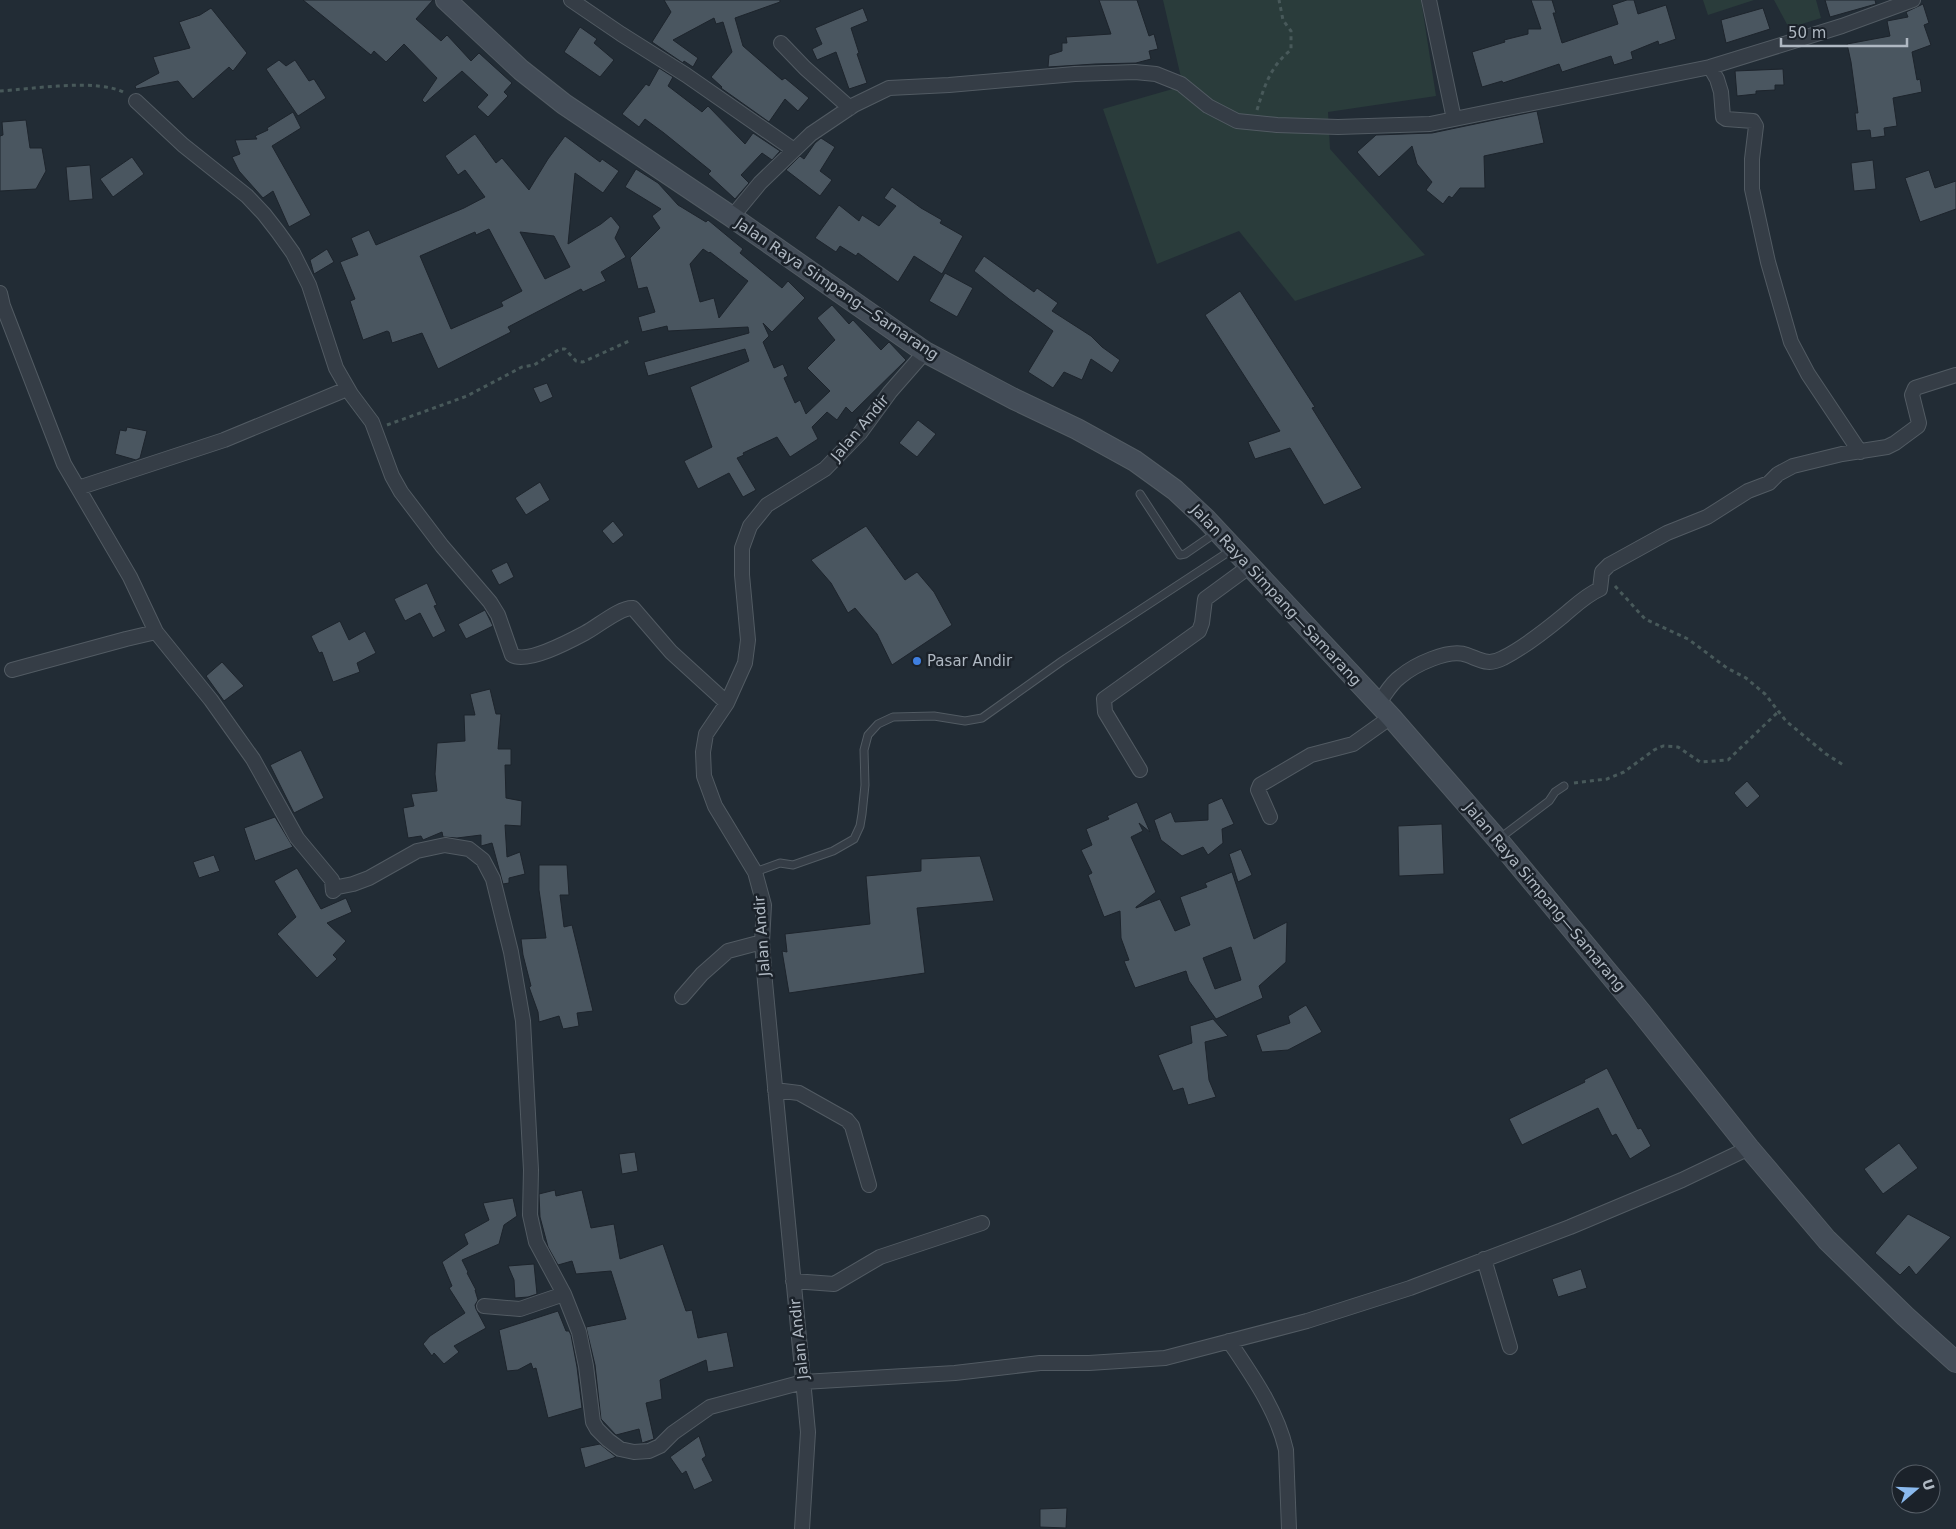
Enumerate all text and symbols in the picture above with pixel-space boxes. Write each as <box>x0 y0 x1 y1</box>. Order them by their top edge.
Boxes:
scale bar <box>1781 15 1907 47</box>
text: 50 m <box>1788 24 1826 42</box>
street label: Jalan Raya Simpang—Samarang <box>731 214 942 364</box>
street label: Jalan Andir <box>826 391 893 466</box>
street label: Jalan Raya Simpang—Samarang <box>1186 500 1365 689</box>
place label: Pasar Andir <box>927 652 1013 670</box>
marker: Pasar Andir <box>911 655 923 667</box>
street label: Jalan Raya Simpang—Samarang <box>1460 798 1629 995</box>
street label: Jalan Andir <box>750 894 774 978</box>
street label: Jalan Andir <box>786 1297 812 1381</box>
north arrow <box>1891 1464 1941 1514</box>
text: U <box>1919 1477 1938 1493</box>

